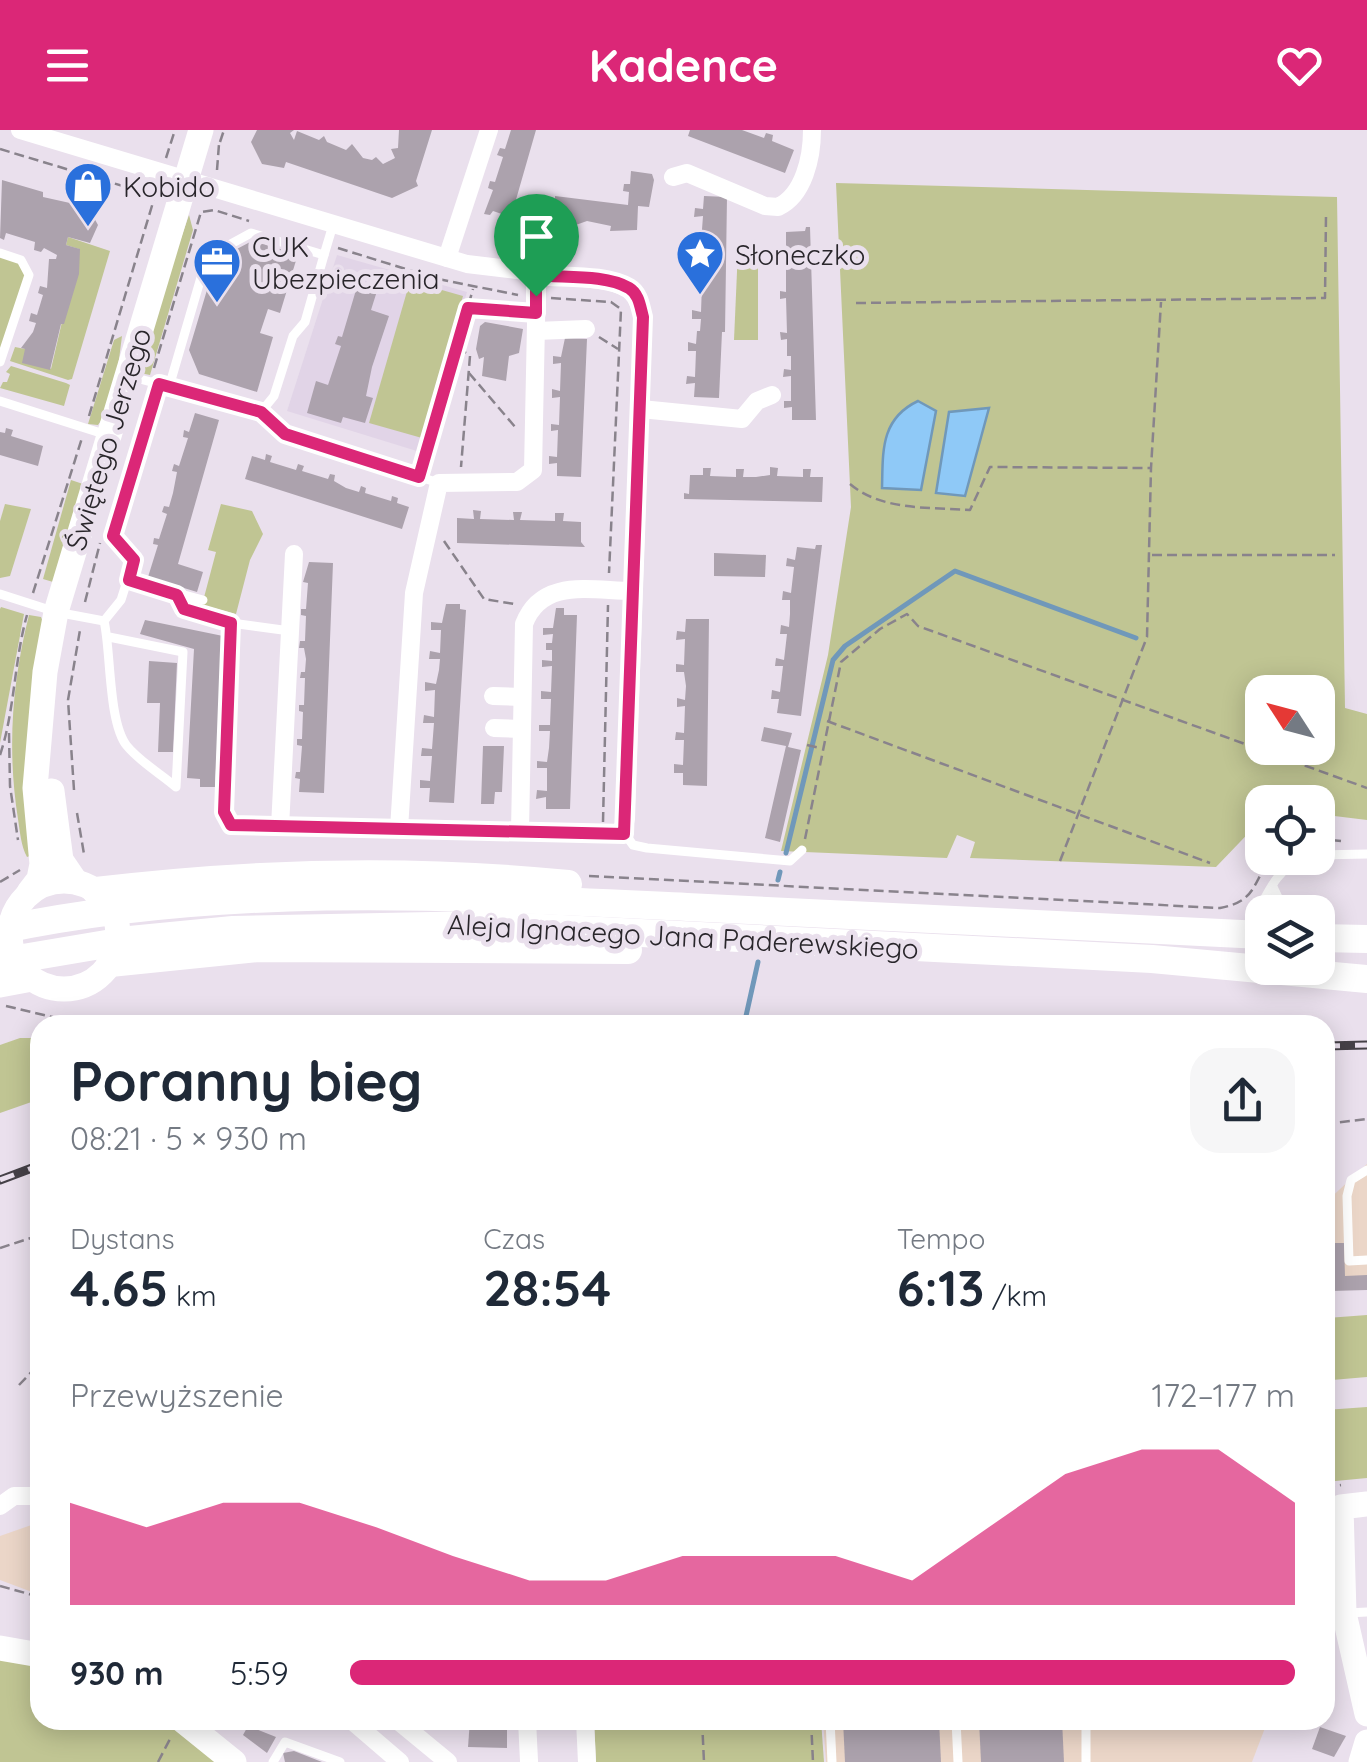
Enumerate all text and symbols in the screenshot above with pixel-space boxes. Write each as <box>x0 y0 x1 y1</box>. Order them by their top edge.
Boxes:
text: Kadence <box>589 37 778 93</box>
icon: menu <box>40 38 95 93</box>
icon: heart <box>1272 38 1327 93</box>
shop icon: Kobido <box>62 160 114 228</box>
place label: Kobido <box>123 169 215 204</box>
pin <box>494 194 579 297</box>
icon: arrive <box>509 209 564 264</box>
place icon: Słoneczko <box>674 228 726 296</box>
place label: CUK Ubezpieczenia <box>252 229 440 296</box>
office icon: CUK Ubezpieczenia <box>191 236 243 304</box>
place label: Słoneczko <box>735 237 865 272</box>
street label: Świętego Jerzego <box>58 324 158 554</box>
north arrow <box>1245 675 1335 765</box>
map controls <box>1245 675 1335 985</box>
button: locate <box>1245 785 1335 875</box>
button: layers <box>1245 895 1335 985</box>
street label: Aleja Ignacego Jana Paderewskiego <box>446 906 920 966</box>
text: Poranny bieg <box>70 1046 422 1115</box>
button: share <box>1190 1048 1295 1153</box>
text: 08:21 · 5 × 930 m <box>70 1118 307 1158</box>
text: Dystans <box>70 1221 175 1256</box>
text: Czas <box>483 1221 545 1256</box>
text: Tempo <box>897 1221 985 1256</box>
text: 4.65 <box>70 1256 168 1319</box>
text: 28:54 <box>483 1256 611 1319</box>
text: 6:13 <box>897 1256 984 1319</box>
text: km <box>168 1278 216 1313</box>
text: /km <box>984 1278 1047 1313</box>
text: Przewyższenie <box>70 1375 284 1415</box>
text: 172–177 m <box>1152 1375 1295 1415</box>
text: 930 m <box>70 1653 163 1693</box>
text: 5:59 <box>230 1653 289 1693</box>

